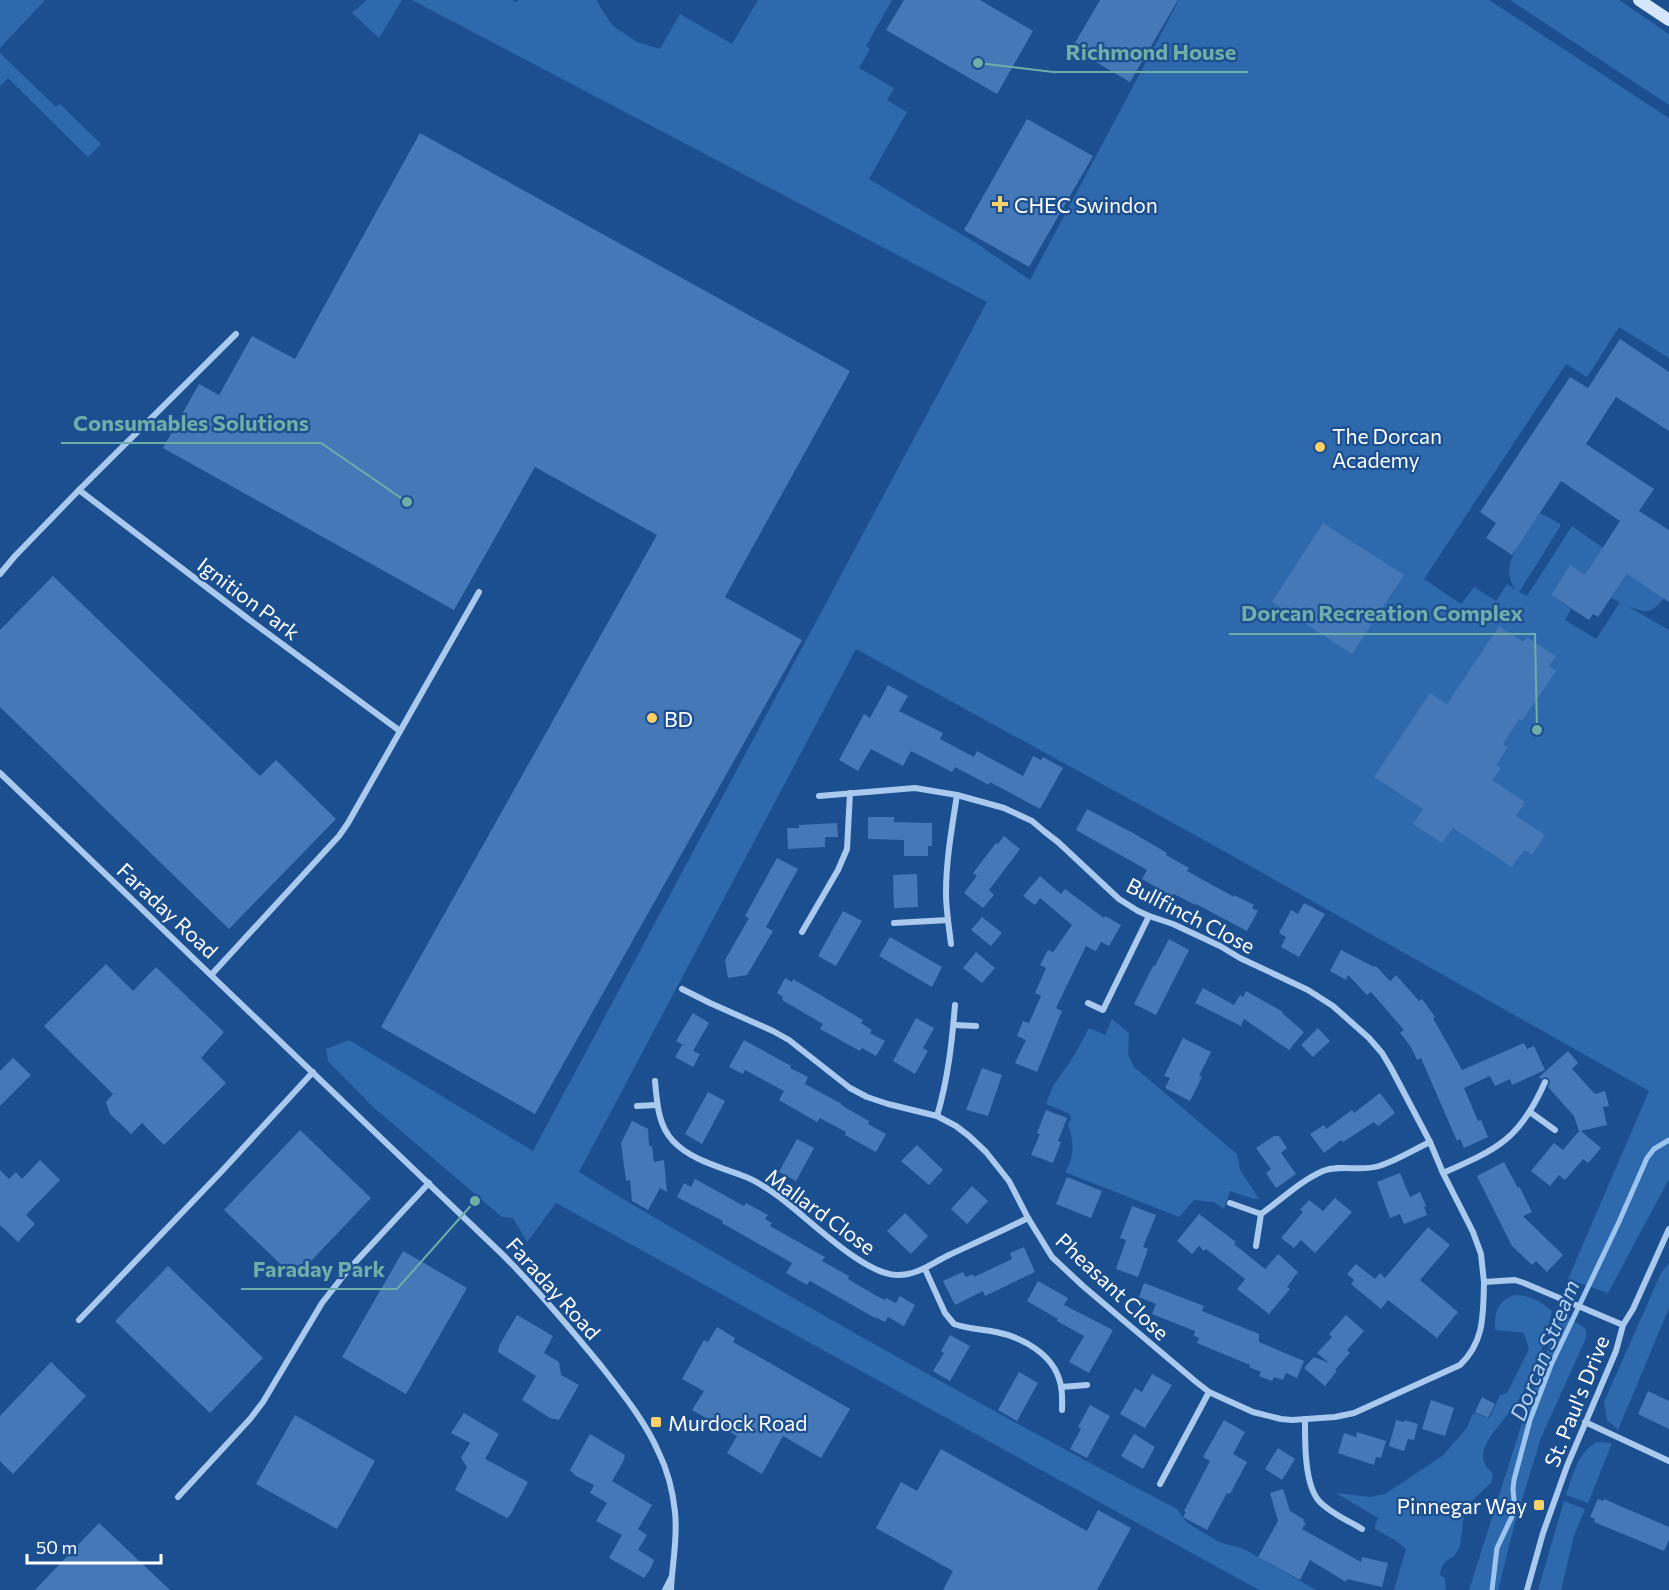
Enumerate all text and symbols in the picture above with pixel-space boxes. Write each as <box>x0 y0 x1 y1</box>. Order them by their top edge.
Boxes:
callout: Richmond House <box>1053 32 1248 72</box>
text: Richmond House <box>1066 38 1236 65</box>
place label: CHEC Swindon <box>1014 192 1158 217</box>
marker: CHEC Swindon <box>991 195 1009 213</box>
callout: Consumables Solutions <box>61 403 321 443</box>
text: Consumables Solutions <box>73 409 309 436</box>
place label: The Dorcan Academy <box>1332 423 1442 472</box>
marker: The Dorcan Academy <box>1313 440 1327 454</box>
street label: Ignition Park <box>193 552 305 644</box>
callout: Dorcan Recreation Complex <box>1229 594 1535 634</box>
text: Dorcan Recreation Complex <box>1241 599 1523 626</box>
place label: BD <box>664 706 693 731</box>
marker: BD <box>645 711 659 725</box>
street label: Faraday Road <box>112 857 224 963</box>
street label: Bullfinch Close <box>1123 872 1259 958</box>
street label: Mallard Close <box>761 1163 881 1259</box>
street label: Pheasant Close <box>1051 1227 1175 1345</box>
street label: Faraday Road <box>502 1232 606 1344</box>
callout: Faraday Park <box>241 1249 397 1289</box>
text: Faraday Park <box>253 1255 386 1282</box>
water label: Dorcan Stream <box>1504 1276 1584 1424</box>
street label: St. Paul's Drive <box>1538 1332 1614 1470</box>
place label: Murdock Road <box>668 1410 807 1435</box>
marker: Murdock Road <box>649 1415 663 1429</box>
place label: Pinnegar Way <box>1397 1493 1527 1518</box>
marker: Pinnegar Way <box>1532 1498 1546 1512</box>
scale bar <box>27 1527 160 1565</box>
text: 50 m <box>36 1536 77 1558</box>

